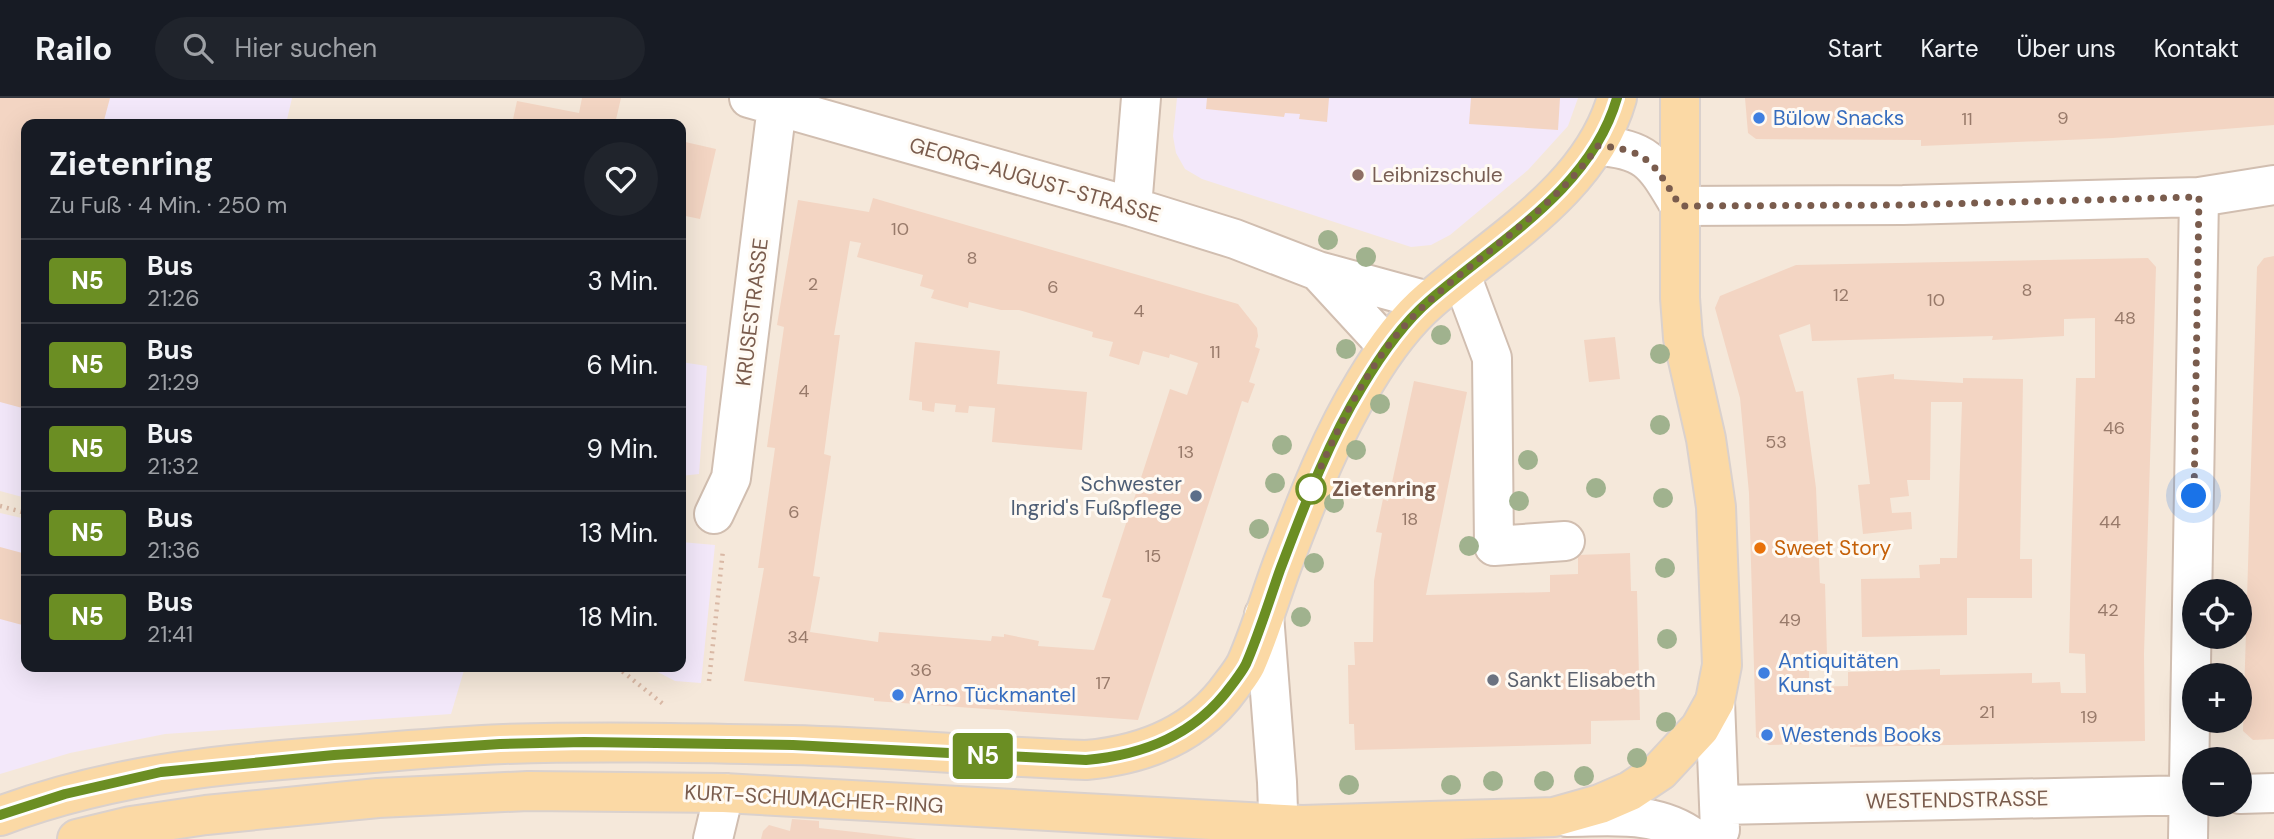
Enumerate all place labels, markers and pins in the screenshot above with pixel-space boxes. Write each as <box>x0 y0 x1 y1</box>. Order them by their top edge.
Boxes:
place label: Bülow Snacks <box>1773 104 1904 132</box>
marker: Bülow Snacks <box>1751 110 1767 126</box>
place label: Leibnizschule <box>1372 161 1503 189</box>
marker: Leibnizschule <box>1350 167 1366 183</box>
place label: Schwester Ingrid's Fußpflege <box>1011 470 1182 522</box>
marker: Zietenring <box>1296 474 1326 504</box>
place label: Zietenring <box>1332 475 1437 503</box>
marker: Schwester Ingrid's Fußpflege <box>1188 488 1204 504</box>
place label: Sweet Story <box>1774 534 1891 562</box>
marker: Sweet Story <box>1752 540 1768 556</box>
place label: Antiquitäten Kunst <box>1778 647 1899 699</box>
marker: Antiquitäten Kunst <box>1756 665 1772 681</box>
place label: Sankt Elisabeth <box>1507 666 1656 694</box>
marker: Sankt Elisabeth <box>1485 672 1501 688</box>
place label: Arno Tückmantel <box>912 681 1076 709</box>
marker: Arno Tückmantel <box>890 687 906 703</box>
place label: Westends Books <box>1781 721 1942 749</box>
marker: Westends Books <box>1759 727 1775 743</box>

